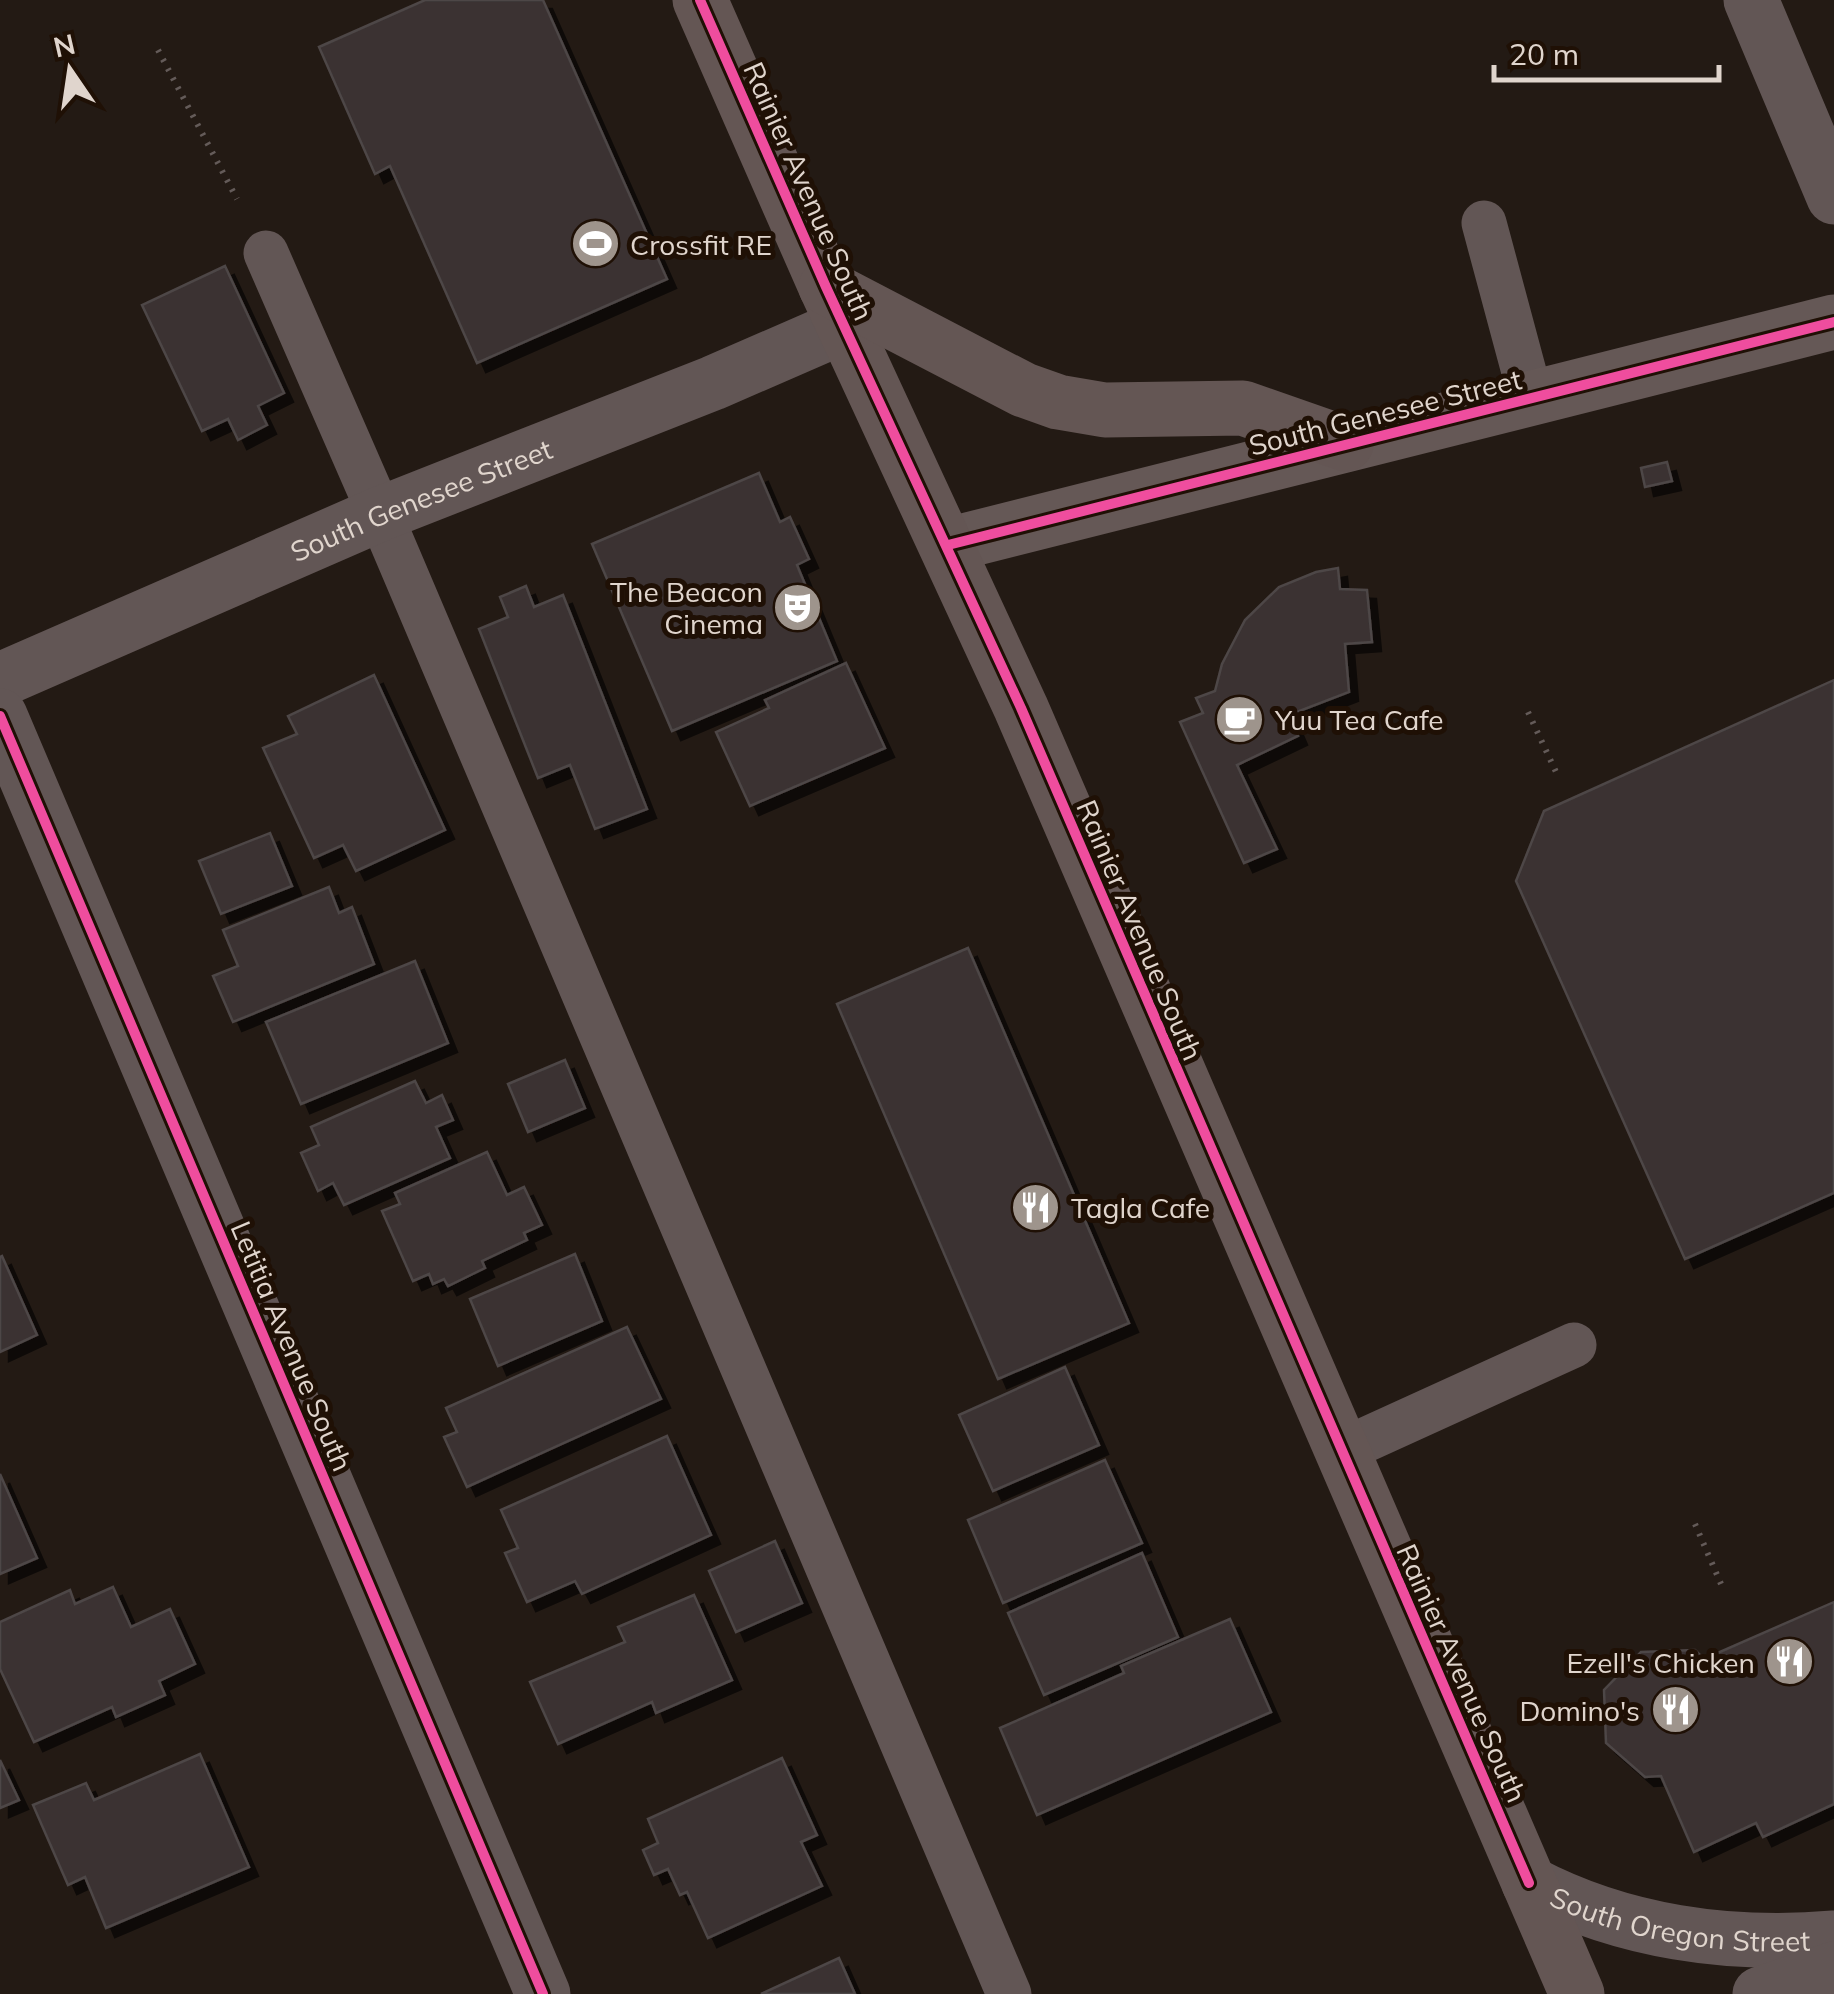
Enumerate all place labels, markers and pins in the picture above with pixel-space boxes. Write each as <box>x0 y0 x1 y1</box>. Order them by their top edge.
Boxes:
sports icon: Crossfit RE <box>569 218 621 270</box>
place label: Crossfit RE <box>630 227 772 262</box>
place label: The Beacon Cinema <box>610 574 763 641</box>
theatre icon: The Beacon Cinema <box>772 581 824 633</box>
cafe icon: Yuu Tea Cafe <box>1214 693 1266 745</box>
place label: Yuu Tea Cafe <box>1274 702 1444 737</box>
restaurant icon: Tagla Cafe <box>1010 1181 1062 1233</box>
place label: Tagla Cafe <box>1071 1190 1210 1225</box>
restaurant icon: Ezell's Chicken <box>1764 1636 1816 1688</box>
place label: Ezell's Chicken <box>1567 1645 1755 1680</box>
restaurant icon: Domino's <box>1649 1684 1701 1736</box>
place label: Domino's <box>1519 1693 1640 1728</box>

